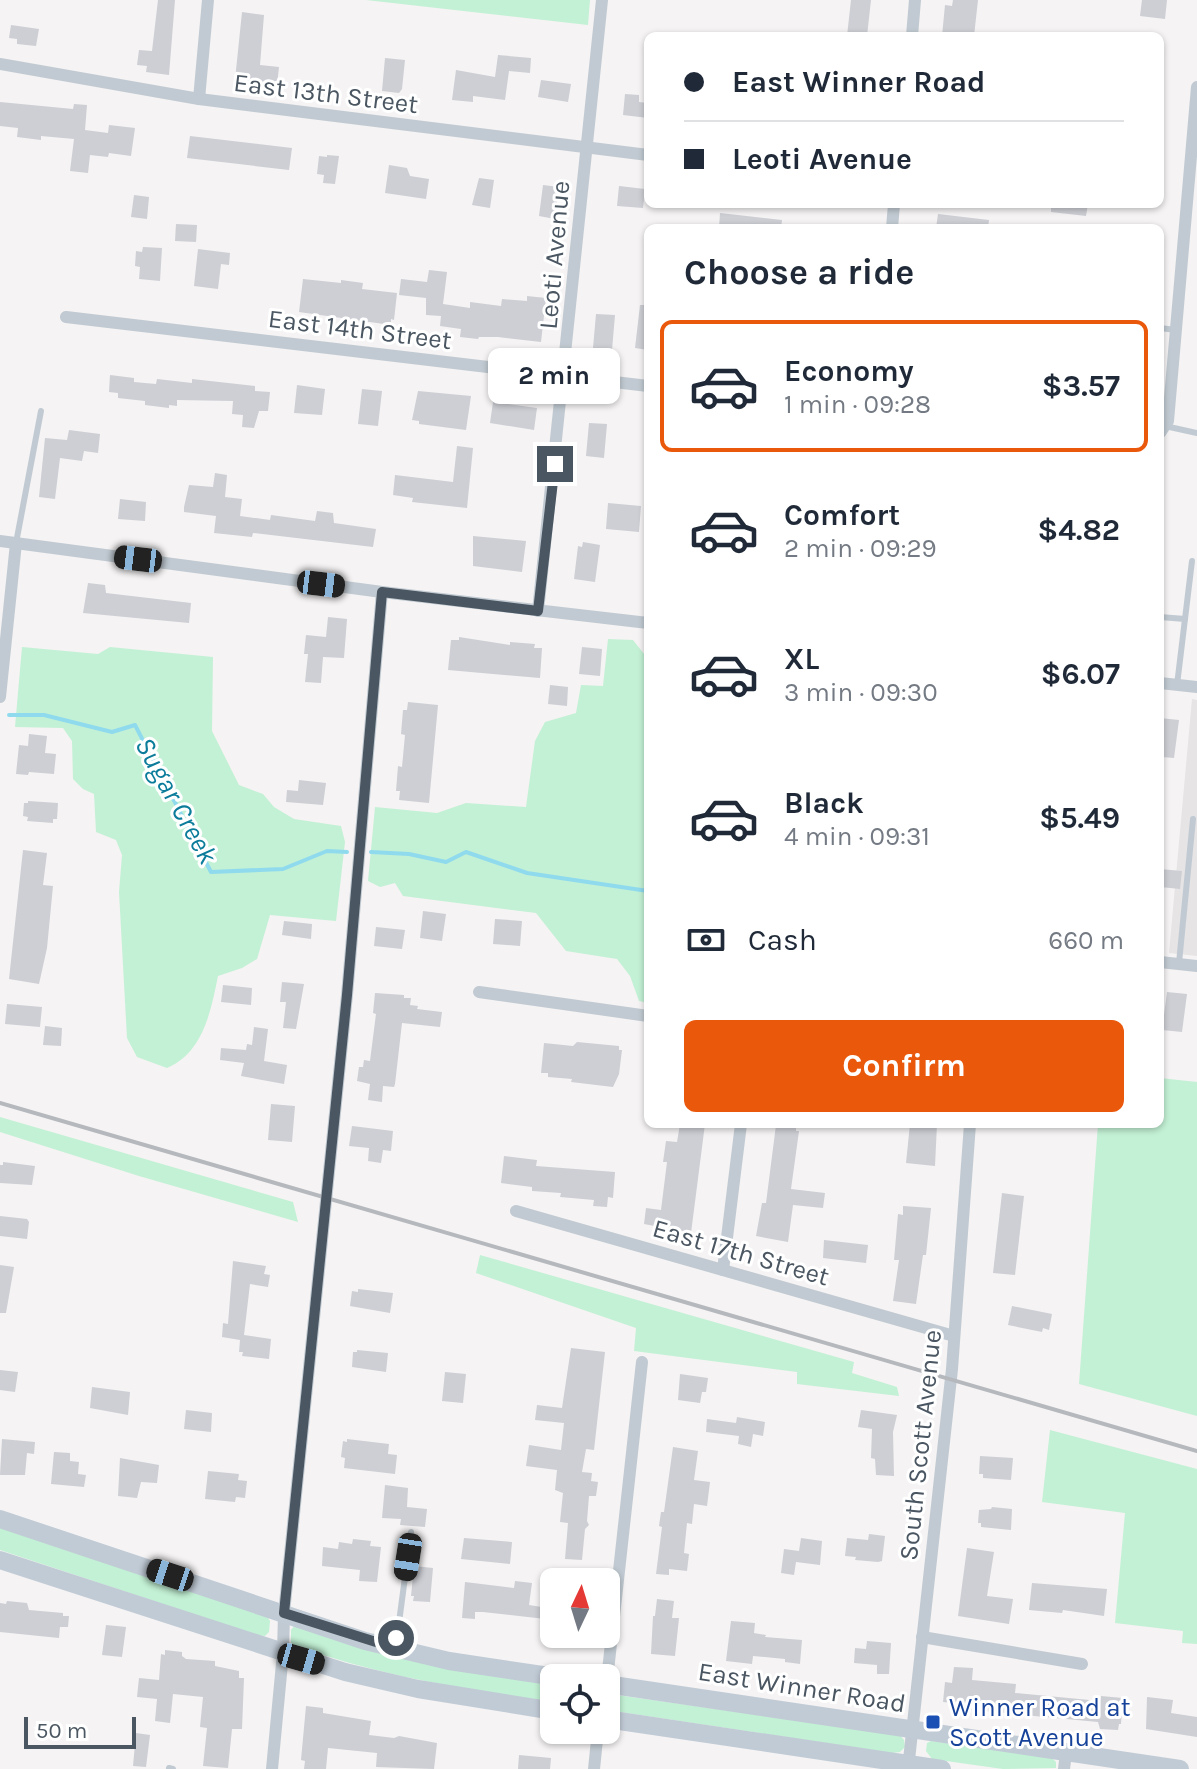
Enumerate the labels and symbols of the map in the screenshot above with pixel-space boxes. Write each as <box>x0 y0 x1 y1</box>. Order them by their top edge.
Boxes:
street label: East 13th Street <box>232 67 420 120</box>
street label: Leoti Avenue <box>533 179 576 331</box>
street label: East 14th Street <box>266 303 454 356</box>
callout: 2 min <box>489 348 621 404</box>
route end <box>537 446 573 482</box>
car <box>113 544 163 574</box>
car <box>296 569 346 599</box>
water label: Sugar Creek <box>128 731 225 870</box>
street label: East 17th Street <box>649 1212 833 1293</box>
street label: South Scott Avenue <box>893 1328 948 1562</box>
car <box>392 1531 424 1583</box>
car <box>143 1556 197 1594</box>
north arrow <box>540 1568 620 1648</box>
route start <box>378 1620 414 1656</box>
car <box>275 1641 327 1677</box>
street label: East Winner Road <box>696 1656 908 1719</box>
place label: Winner Road at Scott Avenue <box>949 1692 1131 1753</box>
scale bar <box>24 1713 136 1749</box>
marker: Winner Road at Scott Avenue <box>924 1713 942 1731</box>

